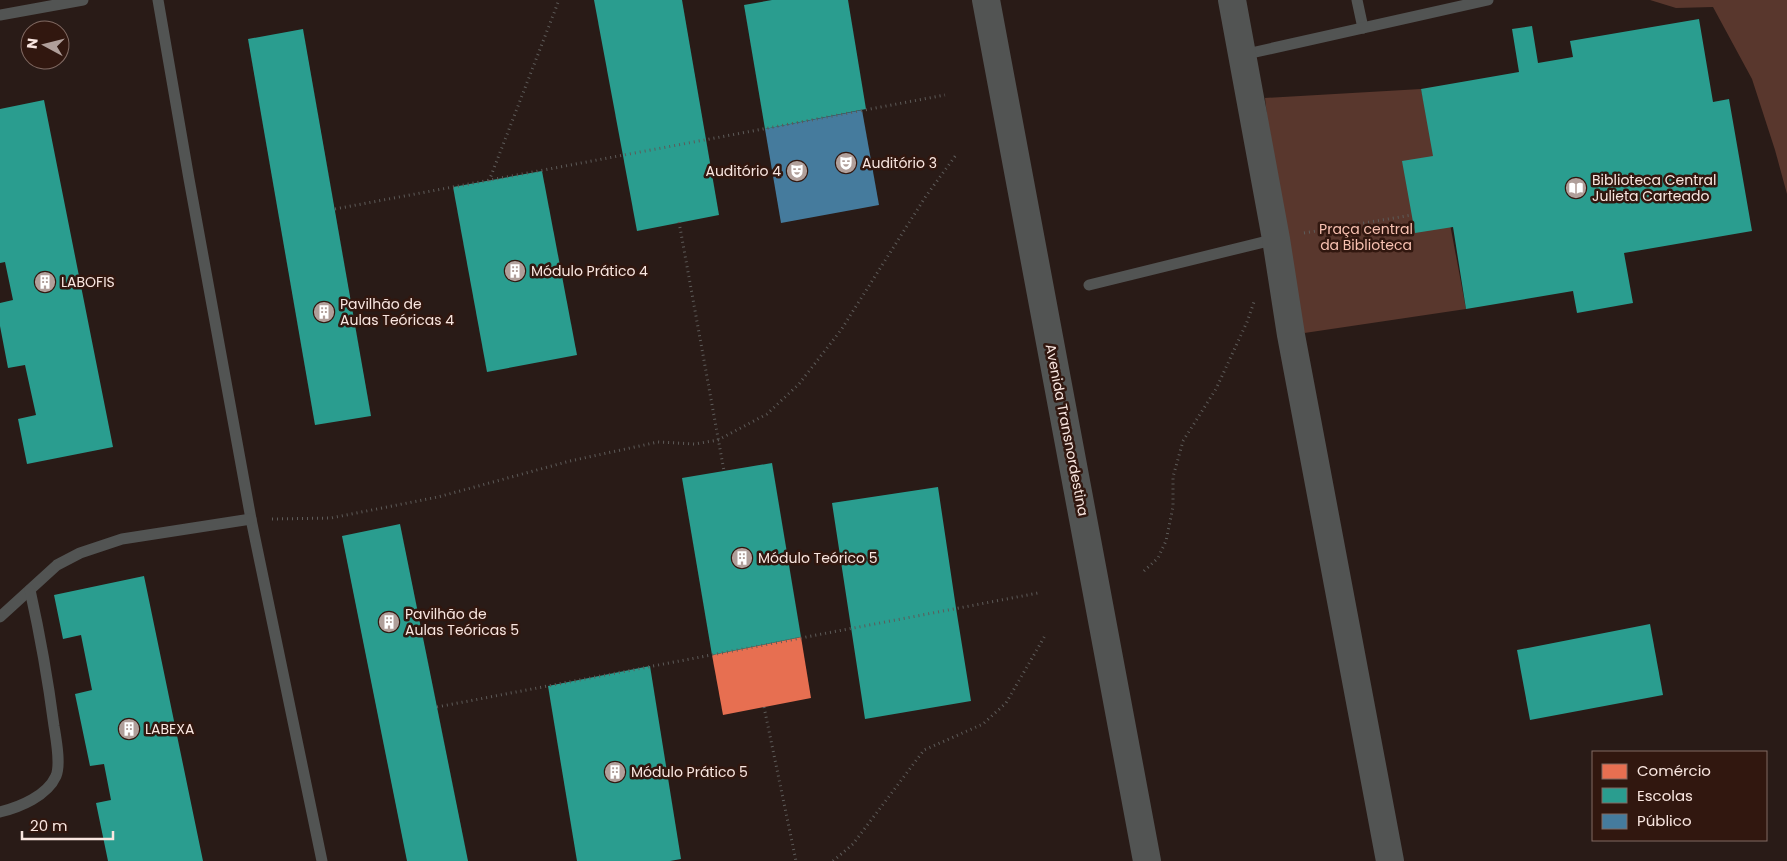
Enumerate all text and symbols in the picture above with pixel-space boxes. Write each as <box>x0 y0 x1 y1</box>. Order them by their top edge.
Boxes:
north arrow <box>20 20 70 70</box>
text: N <box>22 37 43 50</box>
theatre icon: Auditório 3 <box>834 151 858 175</box>
place label: Auditório 3 <box>862 153 937 173</box>
theatre icon: Auditório 4 <box>785 159 809 183</box>
place label: Auditório 4 <box>705 161 781 181</box>
place label: Biblioteca Central Julieta Carteado <box>1592 170 1717 206</box>
library icon: Biblioteca Central Julieta Carteado <box>1564 176 1588 200</box>
park label: Praça central da Biblioteca <box>1319 219 1413 255</box>
building icon: Módulo Prático 4 <box>503 259 527 283</box>
place label: Módulo Prático 4 <box>531 261 648 281</box>
building icon: LABOFIS <box>33 270 57 294</box>
place label: LABOFIS <box>61 272 115 292</box>
place label: Pavilhão de Aulas Teóricas 4 <box>340 294 454 330</box>
building icon: Pavilhão de Aulas Teóricas 4 <box>312 300 336 324</box>
street label: Avenida Transnordestina <box>1040 342 1094 518</box>
building icon: Módulo Teórico 5 <box>730 546 754 570</box>
place label: Módulo Teórico 5 <box>758 548 877 568</box>
place label: Pavilhão de Aulas Teóricas 5 <box>405 604 519 640</box>
building icon: Pavilhão de Aulas Teóricas 5 <box>377 610 401 634</box>
building icon: LABEXA <box>117 717 141 741</box>
place label: LABEXA <box>145 719 194 739</box>
legend <box>1592 751 1767 841</box>
building icon: Módulo Prático 5 <box>603 760 627 784</box>
text: Comércio <box>1637 760 1711 781</box>
place label: Módulo Prático 5 <box>631 762 748 782</box>
text: Escolas <box>1637 785 1693 806</box>
scale bar <box>22 808 114 840</box>
text: Público <box>1637 810 1692 831</box>
text: 20 m <box>30 815 68 836</box>

